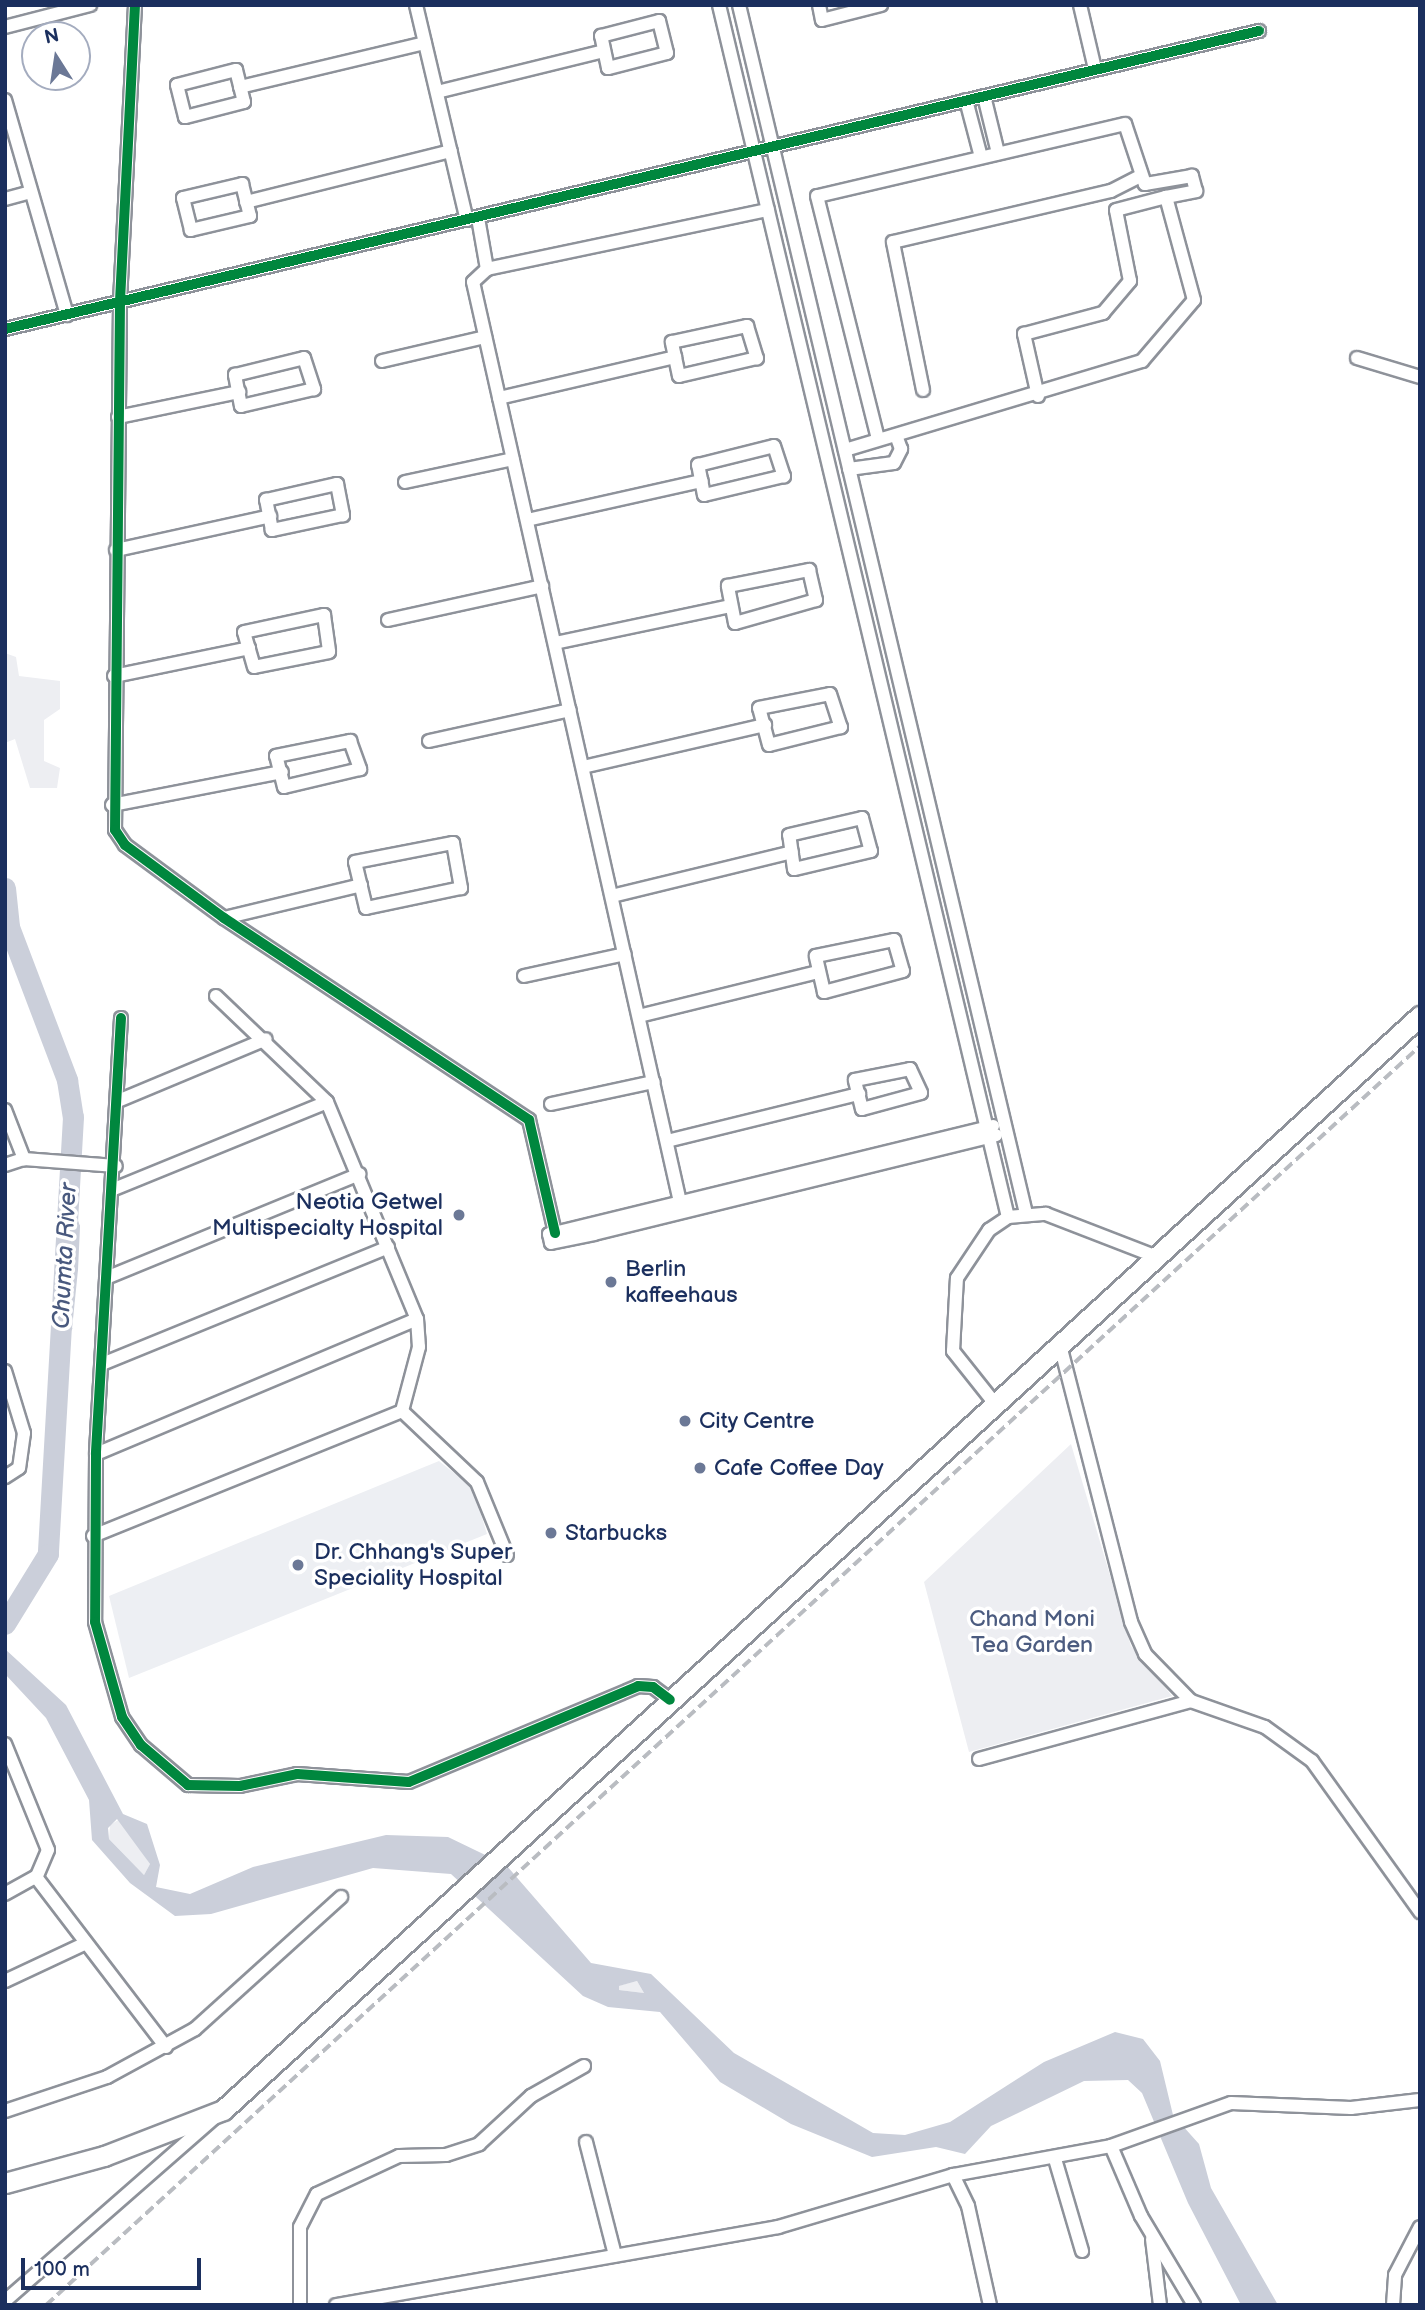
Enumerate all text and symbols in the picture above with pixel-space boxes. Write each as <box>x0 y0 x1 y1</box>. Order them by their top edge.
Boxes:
north arrow <box>21 21 91 91</box>
text: N <box>43 24 61 50</box>
water label: Chumta River <box>47 1182 83 1330</box>
place label: Neotia Getwel Multispecialty Hospital <box>210 1188 443 1242</box>
marker: Neotia Getwel Multispecialty Hospital <box>449 1205 469 1225</box>
place label: Berlin kaffeehaus <box>625 1255 738 1309</box>
marker: Berlin kaffeehaus <box>603 1274 619 1290</box>
place label: City Centre <box>699 1407 816 1435</box>
marker: City Centre <box>677 1413 693 1429</box>
place label: Cafe Coffee Day <box>714 1454 884 1482</box>
marker: Cafe Coffee Day <box>692 1460 708 1476</box>
place label: Starbucks <box>565 1519 667 1547</box>
marker: Starbucks <box>543 1525 559 1541</box>
place label: Dr. Chhang's Super Speciality Hospital <box>314 1538 513 1592</box>
marker: Dr. Chhang's Super Speciality Hospital <box>288 1555 308 1575</box>
park label: Chand Moni Tea Garden <box>969 1605 1095 1659</box>
scale bar <box>24 2244 205 2288</box>
text: 100 m <box>34 2257 90 2282</box>

